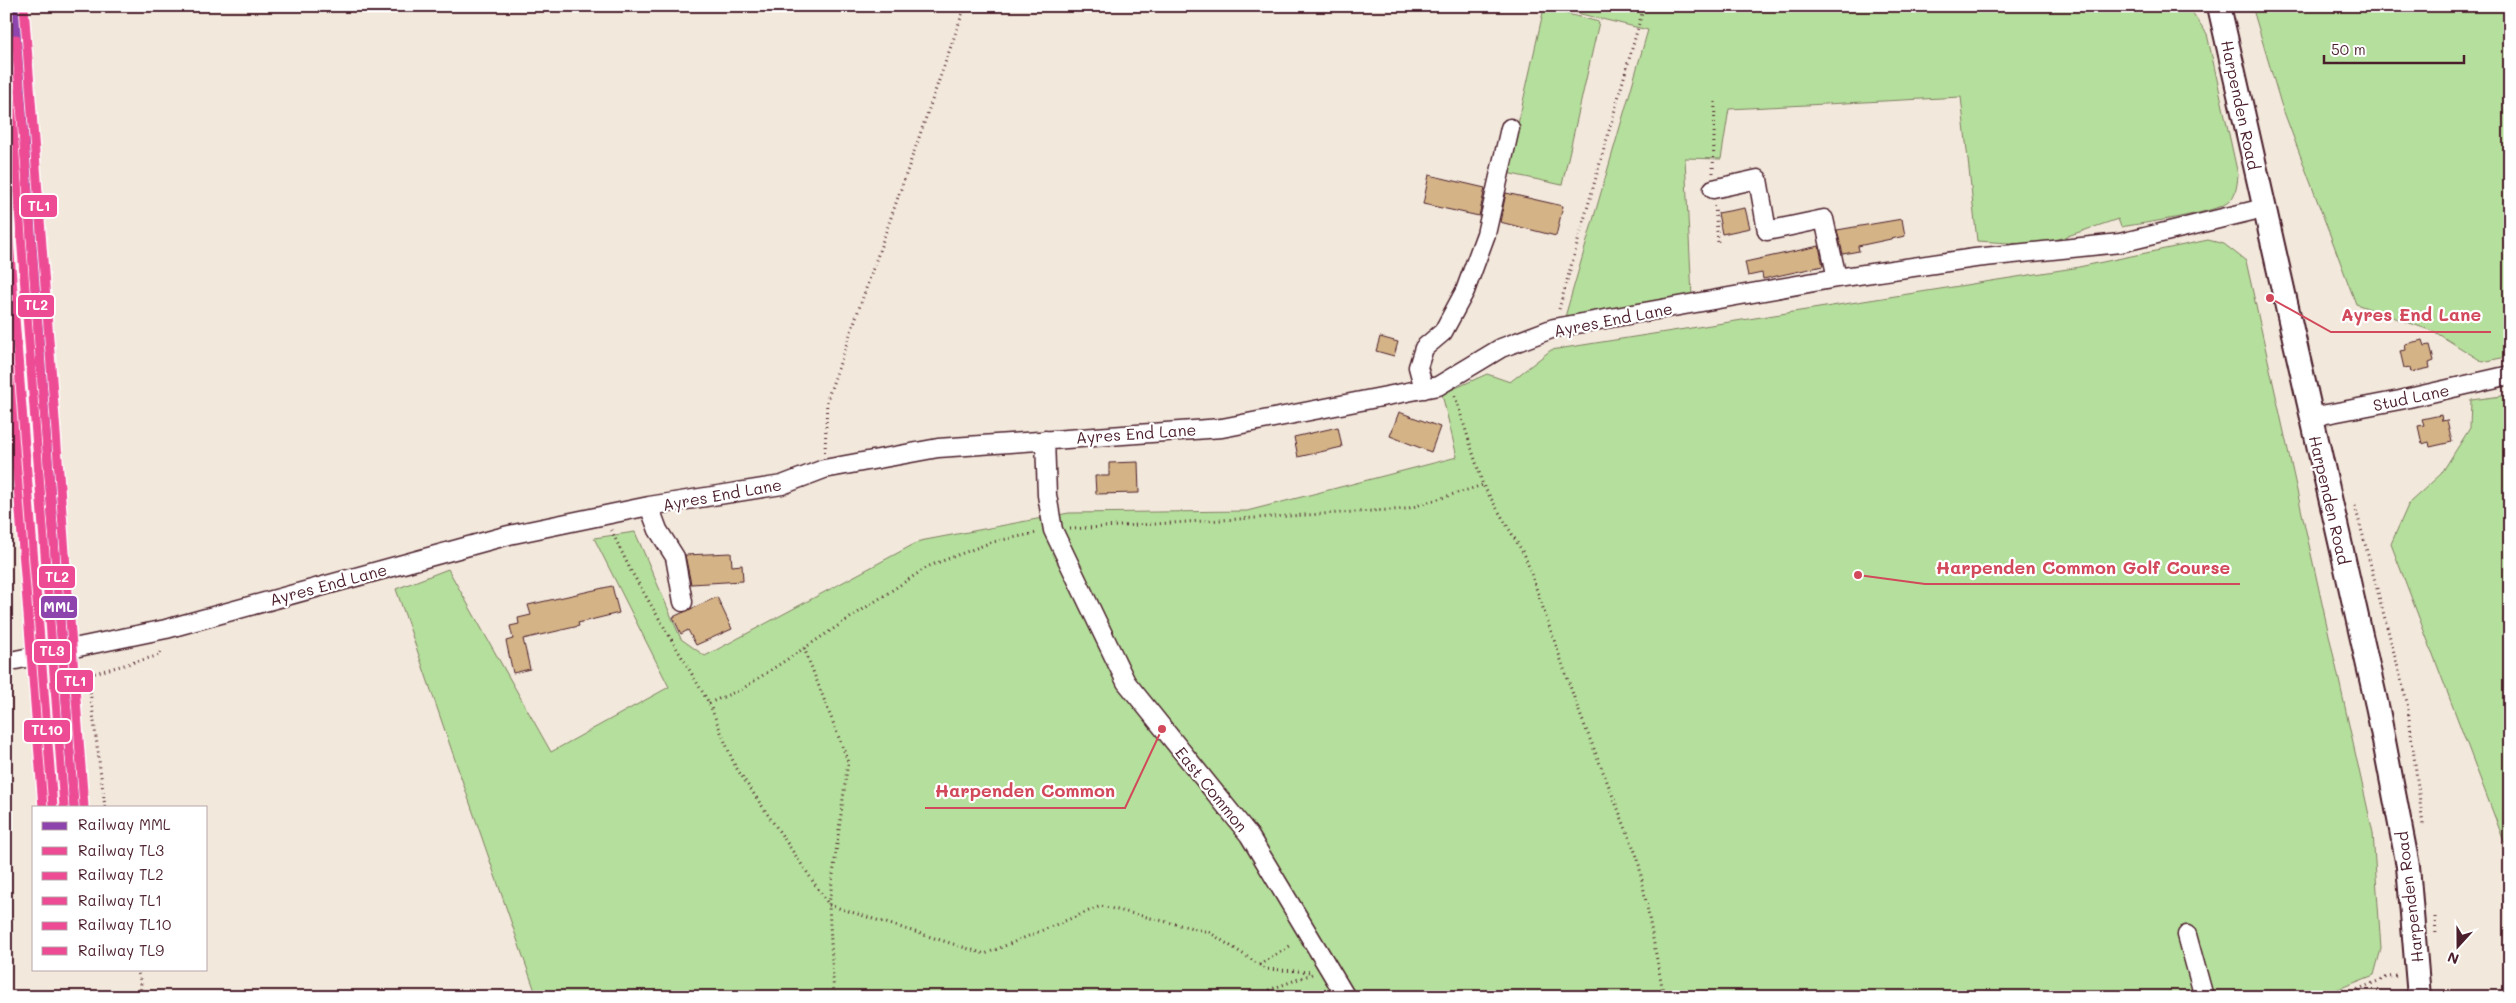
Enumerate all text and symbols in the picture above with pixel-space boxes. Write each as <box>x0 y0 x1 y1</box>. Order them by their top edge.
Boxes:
scale bar <box>2324 32 2464 64</box>
street label: Harpenden Road <box>2217 38 2265 172</box>
text: 50 m <box>2331 39 2366 59</box>
line badge: TL1 <box>20 194 58 218</box>
text: TL1 <box>28 196 50 215</box>
line badge: TL2 <box>17 294 55 318</box>
text: TL2 <box>24 295 48 314</box>
street label: Ayres End Lane <box>1552 297 1674 341</box>
callout: Ayres End Lane <box>2331 299 2491 332</box>
text: Ayres End Lane <box>2341 302 2481 326</box>
street label: Stud Lane <box>2371 379 2451 415</box>
street label: Ayres End Lane <box>1075 418 1197 448</box>
street label: Harpenden Road <box>2305 433 2355 567</box>
street label: Ayres End Lane <box>661 473 783 515</box>
callout: Harpenden Common Golf Course <box>1925 551 2240 584</box>
text: Harpenden Common Golf Course <box>1936 555 2230 579</box>
street label: Ayres End Lane <box>267 558 389 610</box>
line badge: TL2 <box>38 565 76 589</box>
text: TL2 <box>45 567 69 586</box>
line badge: MML <box>40 595 78 619</box>
text: MML <box>44 597 74 616</box>
line badge: TL3 <box>33 640 71 664</box>
text: TL3 <box>40 641 64 660</box>
line badge: TL1 <box>56 669 94 693</box>
text: TL1 <box>64 671 86 690</box>
line badge: TL10 <box>23 719 71 743</box>
text: TL10 <box>31 720 63 739</box>
street label: East Common <box>1171 742 1253 836</box>
callout: Harpenden Common <box>925 775 1125 808</box>
text: Harpenden Common <box>935 778 1115 802</box>
legend <box>32 806 208 970</box>
text: Railway MML <box>78 814 171 834</box>
street label: Harpenden Road <box>2391 830 2427 964</box>
text: Railway TL3 <box>78 840 164 860</box>
text: Railway TL2 <box>78 864 164 884</box>
text: Railway TL1 <box>78 890 162 910</box>
text: Railway TL10 <box>78 914 171 934</box>
north arrow <box>2434 920 2484 970</box>
text: Railway TL9 <box>78 940 164 960</box>
text: N <box>2445 948 2462 969</box>

